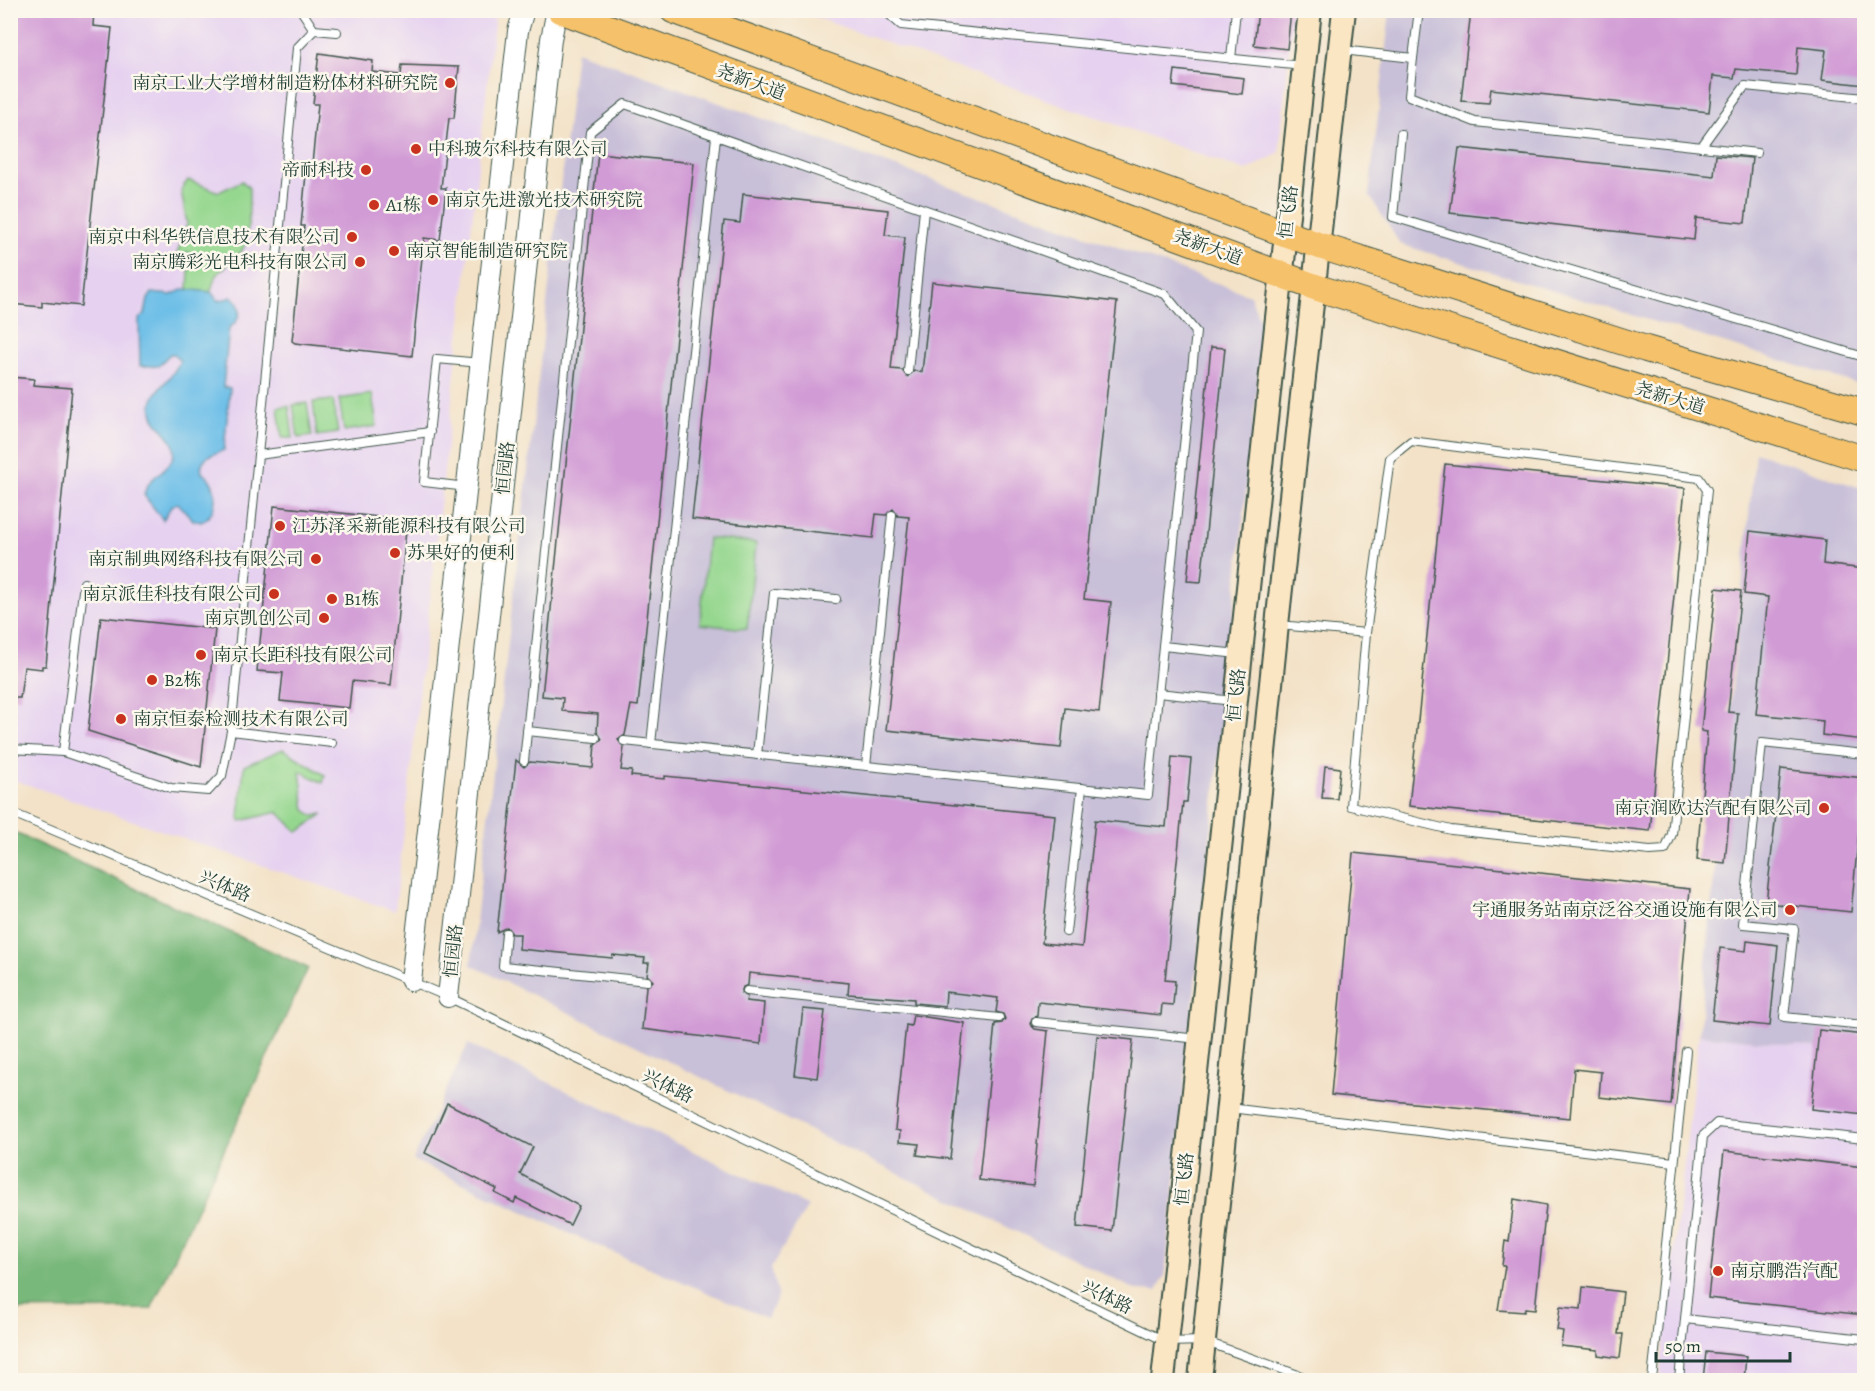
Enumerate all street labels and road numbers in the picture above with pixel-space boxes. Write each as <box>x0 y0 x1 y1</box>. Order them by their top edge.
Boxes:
street label: 尧新大道 <box>713 58 789 106</box>
street label: 恒飞路 <box>1273 184 1303 240</box>
street label: 尧新大道 <box>1170 223 1246 271</box>
street label: 尧新大道 <box>1632 376 1708 420</box>
street label: 恒园路 <box>490 440 520 496</box>
street label: 恒飞路 <box>1221 667 1251 723</box>
street label: 兴体路 <box>195 864 255 908</box>
street label: 恒园路 <box>438 923 468 979</box>
street label: 兴体路 <box>638 1063 698 1109</box>
street label: 恒飞路 <box>1169 1151 1199 1207</box>
street label: 兴体路 <box>1077 1274 1137 1320</box>

